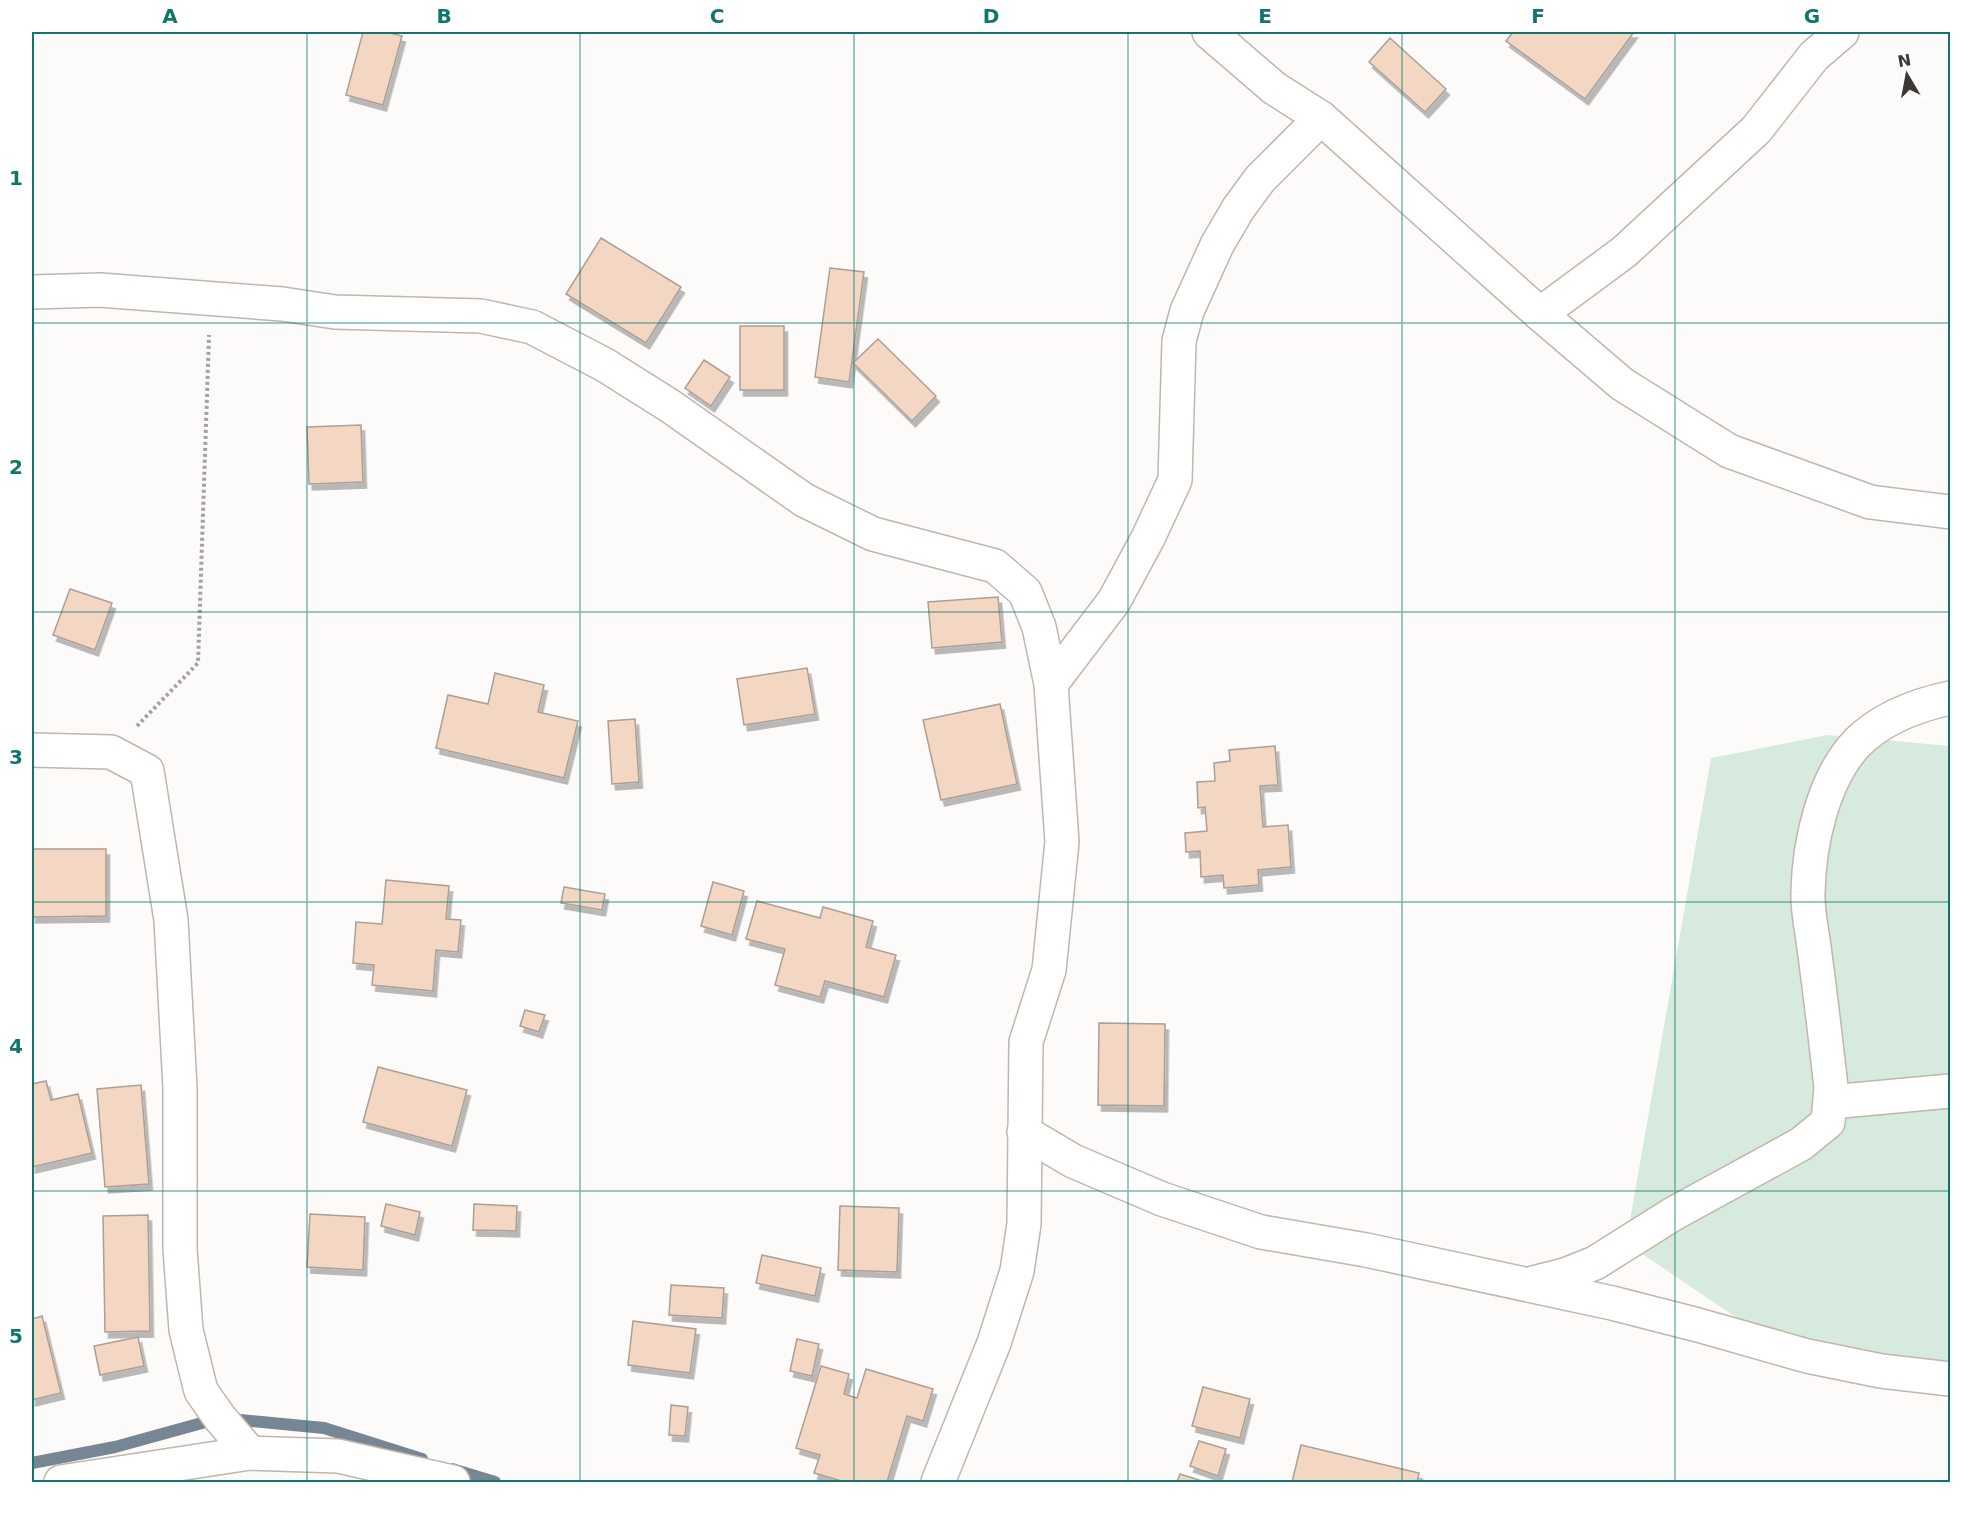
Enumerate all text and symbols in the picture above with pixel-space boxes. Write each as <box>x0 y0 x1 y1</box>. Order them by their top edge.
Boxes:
text: A <box>162 4 178 28</box>
text: B <box>436 4 452 28</box>
text: C <box>710 4 724 28</box>
text: D <box>983 4 999 28</box>
text: E <box>1258 4 1272 28</box>
text: F <box>1531 4 1545 28</box>
text: G <box>1804 4 1820 28</box>
north arrow <box>1877 45 1937 105</box>
text: N <box>1896 50 1913 71</box>
text: 1 <box>9 166 23 190</box>
text: 2 <box>9 455 23 479</box>
text: 3 <box>9 745 23 769</box>
text: 4 <box>9 1034 23 1058</box>
text: 5 <box>9 1324 23 1348</box>

